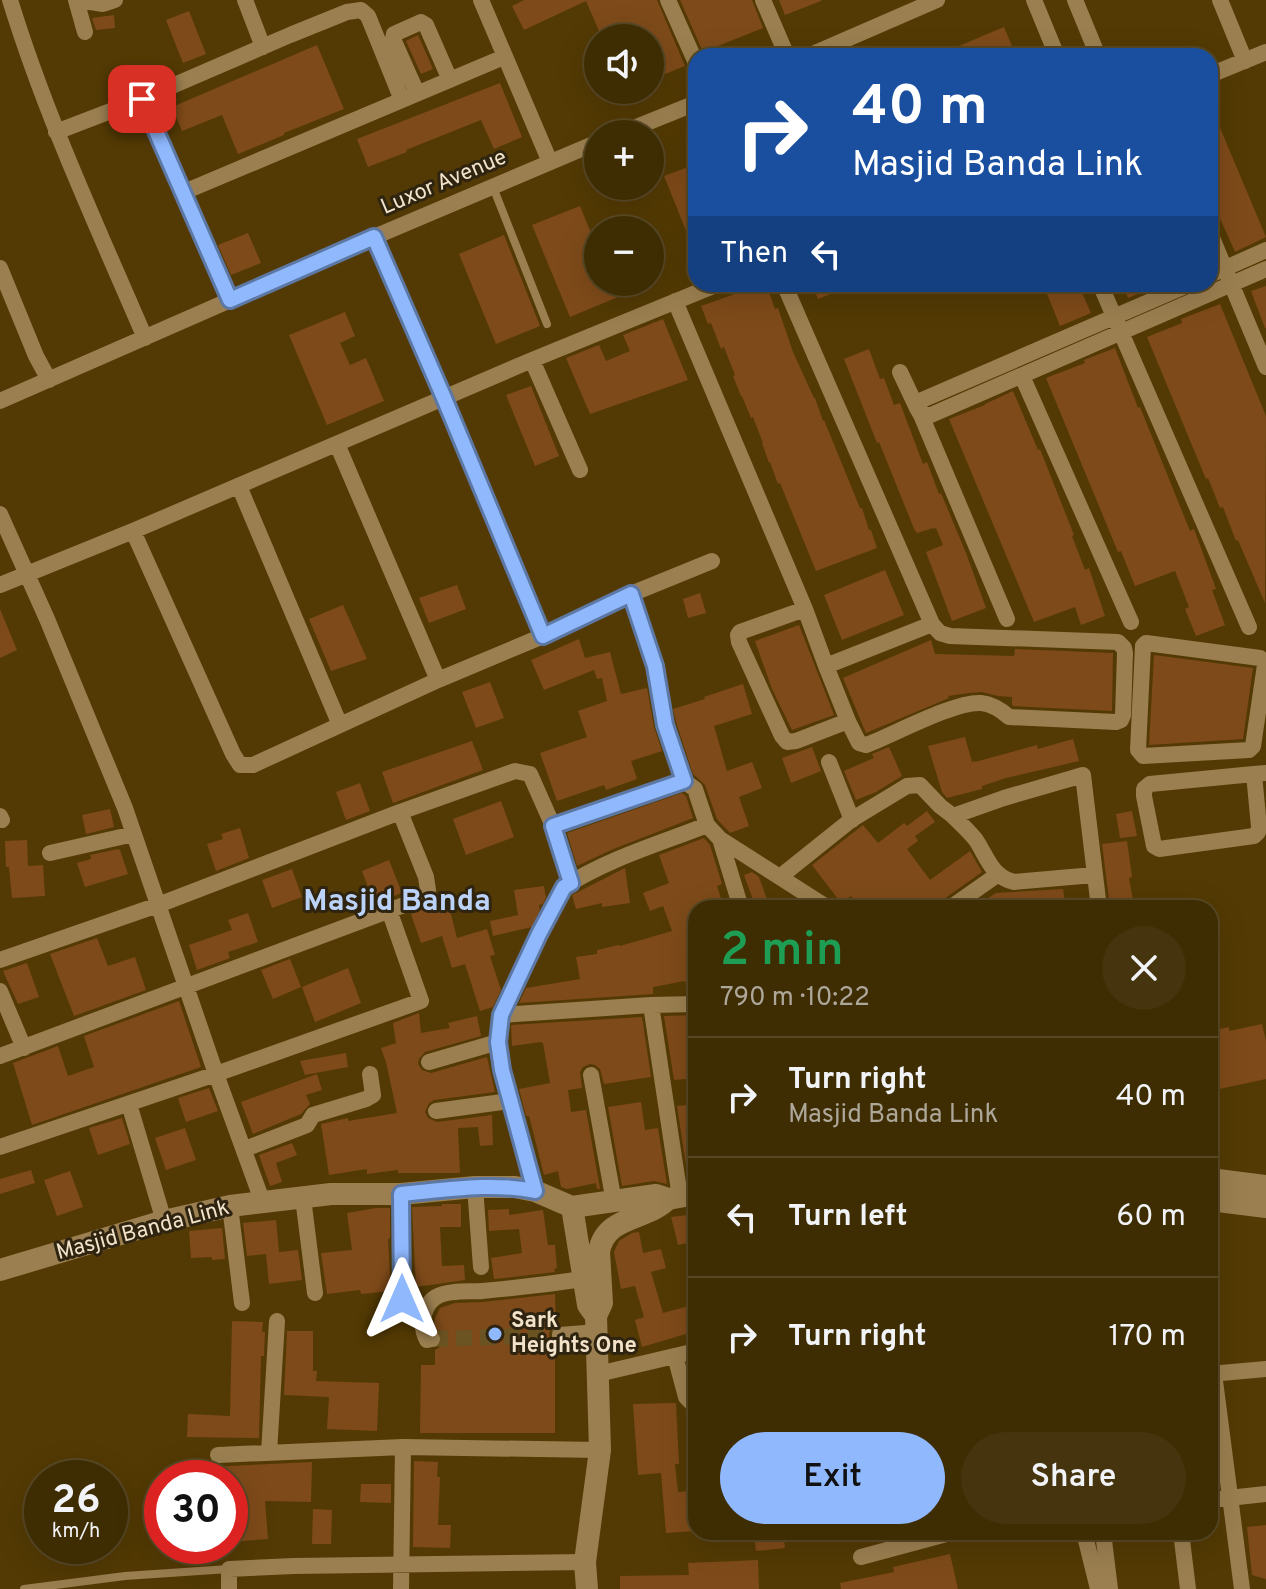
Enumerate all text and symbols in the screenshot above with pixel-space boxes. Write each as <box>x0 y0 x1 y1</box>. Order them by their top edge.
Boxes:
map controls <box>584 24 664 296</box>
button: sound <box>584 24 664 104</box>
pin <box>108 65 176 133</box>
text: 40 m <box>852 74 988 144</box>
icon: arrive <box>120 77 164 121</box>
icon: right <box>720 80 824 184</box>
button: + <box>584 120 664 200</box>
text: Masjid Banda Link <box>852 143 1143 189</box>
street label: Luxor Avenue <box>377 144 511 222</box>
button: − <box>584 216 664 296</box>
icon: left <box>804 232 848 276</box>
text: Then <box>720 236 788 273</box>
district label: Masjid Banda <box>303 884 491 921</box>
text: 2 min <box>720 922 844 982</box>
button: close <box>1102 926 1186 1010</box>
text: 790 m · 10:22 <box>720 982 870 1015</box>
text: Turn right <box>788 1062 926 1099</box>
icon: right <box>720 1075 764 1119</box>
text: 40 m <box>1116 1079 1186 1116</box>
text: Masjid Banda Link <box>788 1099 998 1132</box>
street label: Masjid Banda Link <box>54 1195 232 1267</box>
icon: left <box>720 1195 764 1239</box>
text: Turn left <box>788 1199 908 1236</box>
text: 60 m <box>1116 1199 1186 1236</box>
position arrow <box>360 1257 444 1341</box>
place label: Sark Heights One <box>511 1308 637 1360</box>
icon: right <box>720 1315 764 1359</box>
text: Turn right <box>788 1319 926 1356</box>
text: 170 m <box>1108 1319 1186 1356</box>
marker: Sark Heights One <box>486 1325 504 1343</box>
button: Exit <box>720 1432 945 1524</box>
button: Share <box>961 1432 1186 1524</box>
speed limit sign: 30 <box>144 1460 248 1564</box>
text: 26 <box>51 1477 101 1527</box>
text: km/h <box>52 1519 100 1545</box>

